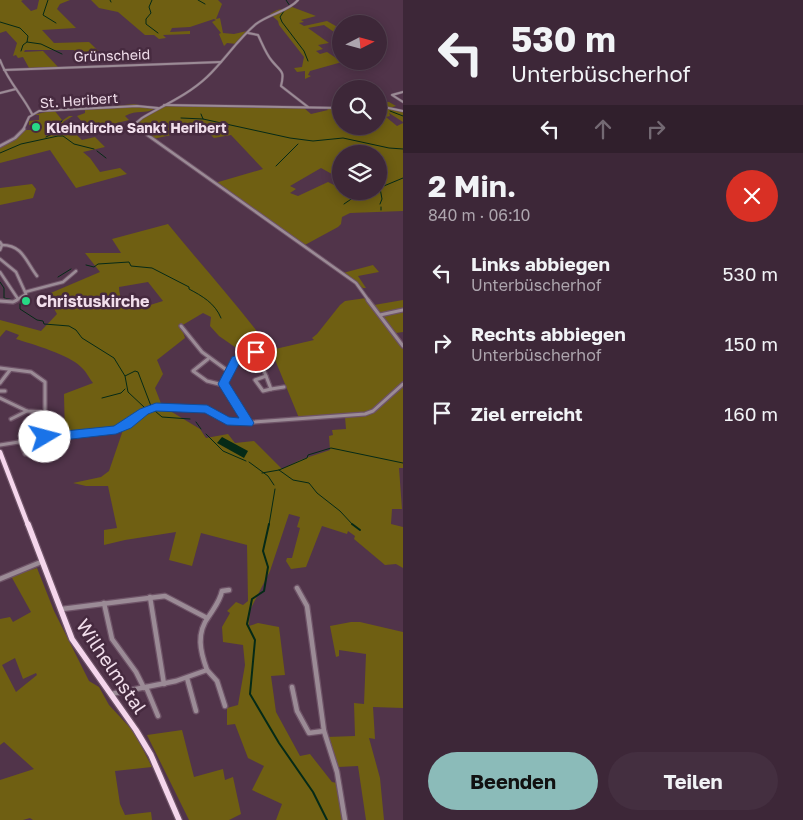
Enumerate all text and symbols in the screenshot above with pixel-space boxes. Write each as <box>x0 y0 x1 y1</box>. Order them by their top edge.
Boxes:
north arrow <box>332 15 388 70</box>
map controls <box>332 15 387 200</box>
text: 530 m <box>511 18 616 60</box>
icon: left <box>428 20 493 85</box>
street label: Grünscheid <box>73 45 151 65</box>
text: Unterbüscherhof <box>511 60 690 87</box>
button: search <box>332 80 387 135</box>
street label: St. Heribert <box>39 89 119 111</box>
icon: left <box>536 115 564 143</box>
icon: ahead <box>589 115 617 143</box>
icon: right <box>642 115 670 143</box>
place label: Kleinkirche Sankt Heribert <box>46 119 227 136</box>
marker: Kleinkirche Sankt Heribert <box>30 121 42 133</box>
button: layers <box>332 145 387 200</box>
text: 2 Min. <box>428 168 516 204</box>
button: close <box>726 170 778 222</box>
text: 840 m · 06:10 <box>428 205 530 225</box>
text: Links abbiegen <box>471 252 610 275</box>
icon: left <box>428 259 456 287</box>
text: 530 m <box>723 262 778 285</box>
text: Unterbüscherhof <box>471 275 601 295</box>
place label: Christuskirche <box>36 291 149 311</box>
marker: Christuskirche <box>20 295 32 307</box>
text: Rechts abbiegen <box>471 322 626 345</box>
icon: right <box>428 329 456 357</box>
pin <box>235 331 277 373</box>
text: 150 m <box>724 332 778 355</box>
icon: arrive <box>242 338 270 366</box>
text: Unterbüscherhof <box>471 345 601 365</box>
icon: arrive <box>428 399 456 427</box>
text: Ziel erreicht <box>471 402 583 425</box>
text: 160 m <box>724 402 778 425</box>
position arrow <box>18 410 70 462</box>
street label: Wilhelmstal <box>72 614 152 718</box>
button: Beenden <box>428 752 598 810</box>
button: Teilen <box>608 752 778 810</box>

